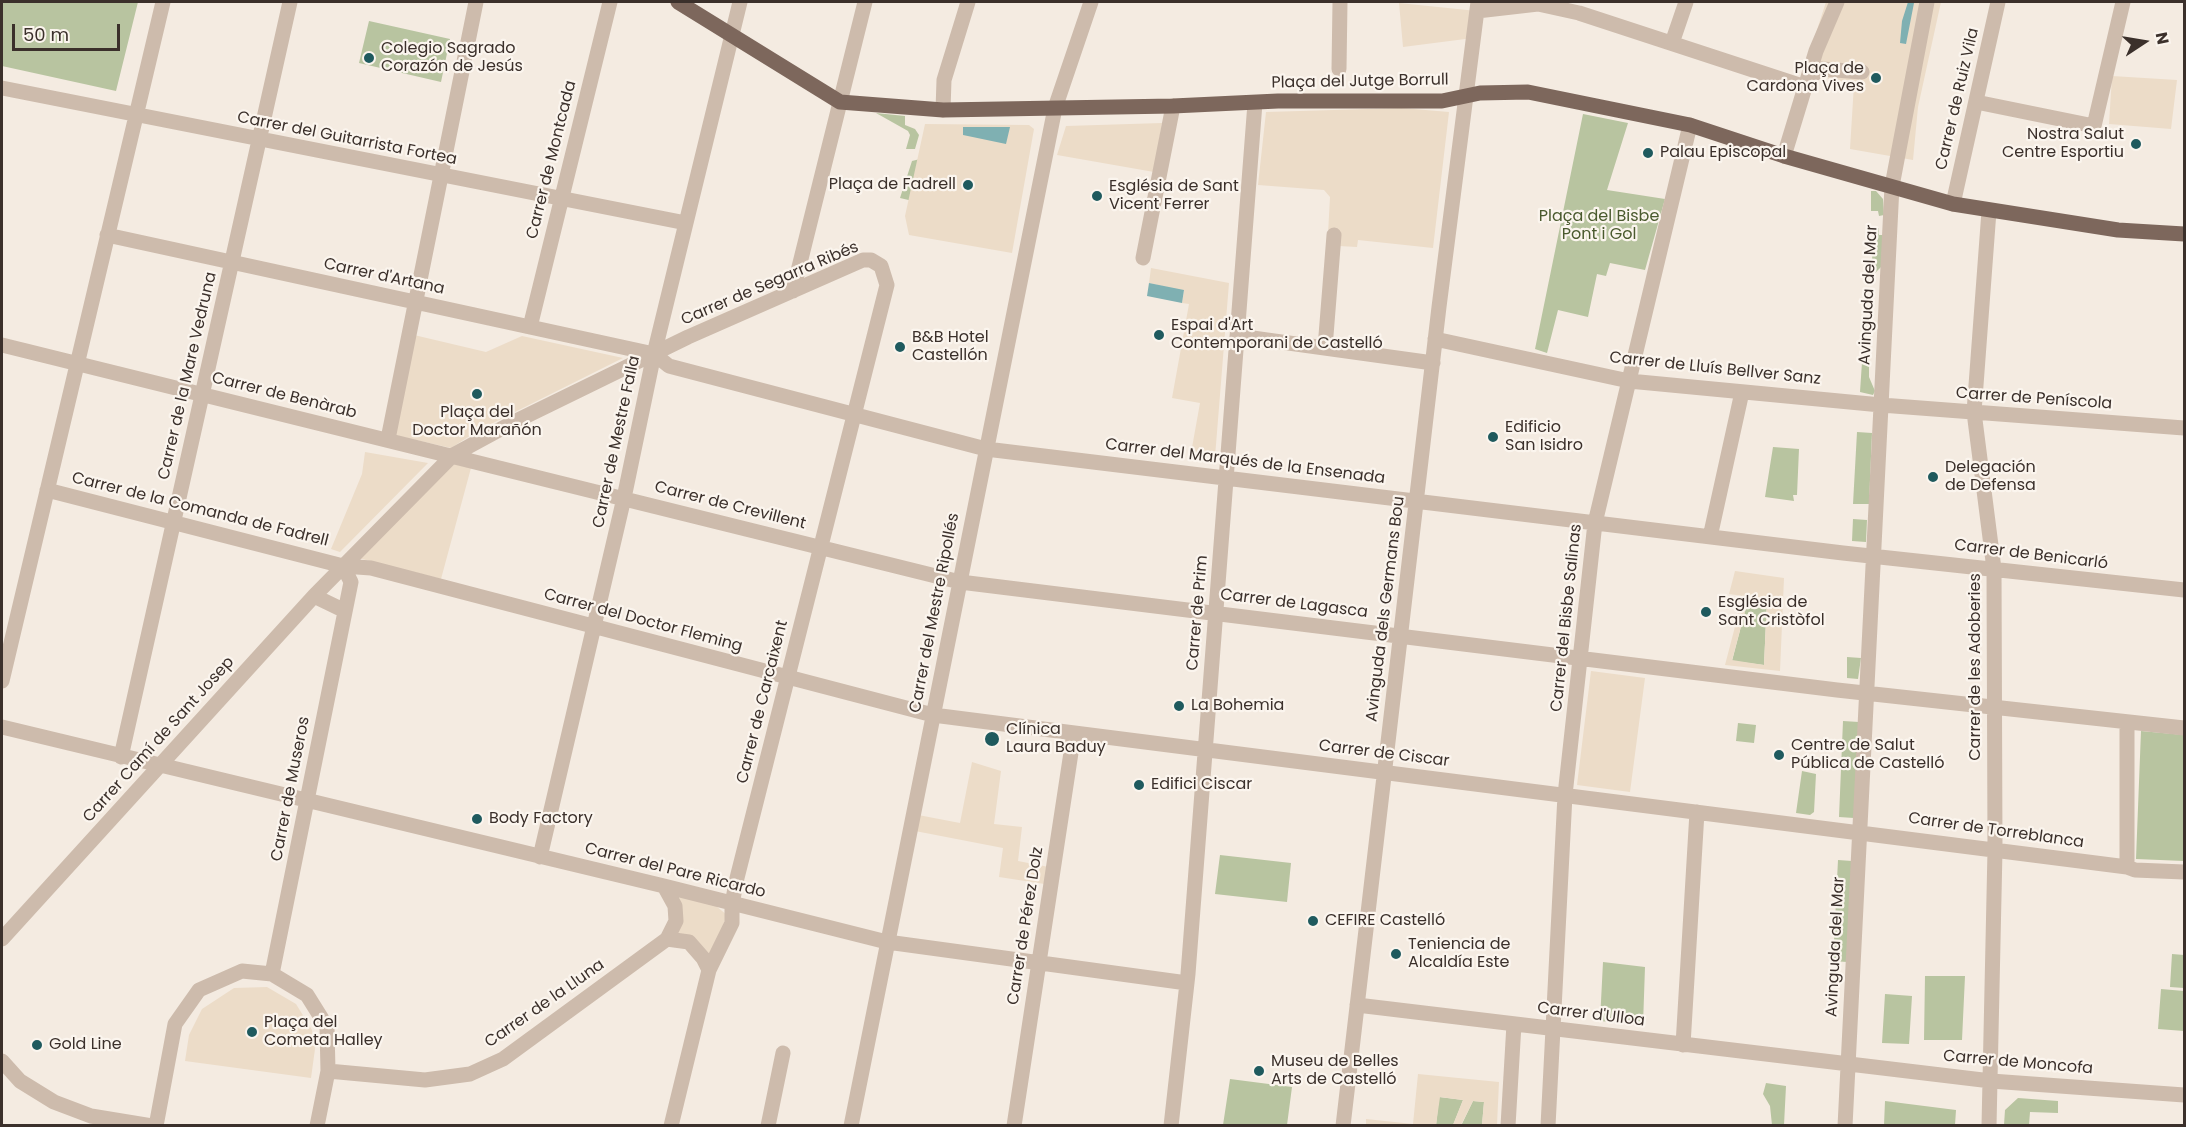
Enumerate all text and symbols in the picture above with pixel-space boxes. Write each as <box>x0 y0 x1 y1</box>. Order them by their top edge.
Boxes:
scale bar <box>15 12 123 50</box>
north arrow <box>2114 12 2174 72</box>
text: 50 m <box>23 22 69 47</box>
street label: Carrer de Ruiz Vila <box>1932 26 1984 172</box>
text: N <box>2150 30 2175 46</box>
place label: Colegio Sagrado Corazón de Jesús <box>381 39 523 77</box>
marker: Colegio Sagrado Corazón de Jesús <box>362 51 376 65</box>
place label: Plaça de Cardona Vives <box>1746 59 1864 97</box>
street label: Plaça del Jutge Borrull <box>1271 71 1449 93</box>
marker: Plaça de Cardona Vives <box>1869 71 1883 85</box>
street label: Carrer de Montcada <box>523 79 581 241</box>
street label: Carrer del Guitarrista Fortea <box>236 108 458 170</box>
place label: Nostra Salut Centre Esportiu <box>2002 125 2124 163</box>
marker: Nostra Salut Centre Esportiu <box>2129 137 2143 151</box>
place label: Palau Episcopal <box>1660 143 1786 163</box>
marker: Palau Episcopal <box>1641 146 1655 160</box>
place label: Plaça de Fadrell <box>829 175 956 195</box>
place label: Església de Sant Vicent Ferrer <box>1109 177 1239 215</box>
marker: Plaça de Fadrell <box>961 178 975 192</box>
marker: Església de Sant Vicent Ferrer <box>1090 189 1104 203</box>
park label: Plaça del Bisbe Pont i Gol <box>1539 207 1659 245</box>
street label: Avinguda del Mar <box>1856 224 1882 366</box>
street label: Carrer de Segarra Ribés <box>678 238 862 330</box>
street label: Carrer d'Artana <box>322 255 446 299</box>
street label: Carrer de la Mare Vedruna <box>155 270 221 482</box>
place label: Espai d'Art Contemporani de Castelló <box>1171 316 1383 354</box>
place label: B&B Hotel Castellón <box>912 328 989 366</box>
marker: Espai d'Art Contemporani de Castelló <box>1152 328 1166 342</box>
marker: B&B Hotel Castellón <box>893 340 907 354</box>
street label: Carrer de Lluís Bellver Sanz <box>1608 348 1822 390</box>
street label: Carrer de Mestre Falla <box>589 354 645 530</box>
street label: Carrer de Benàrab <box>210 369 358 423</box>
street label: Carrer de Peníscola <box>1955 384 2113 414</box>
marker: Plaça del Doctor Marañón <box>470 387 484 401</box>
place label: Plaça del Doctor Marañón <box>412 403 542 441</box>
place label: Edificio San Isidro <box>1505 418 1583 456</box>
marker: Edificio San Isidro <box>1486 430 1500 444</box>
street label: Carrer del Marqués de la Ensenada <box>1104 435 1386 489</box>
place label: Delegación de Defensa <box>1945 458 2036 496</box>
street label: Carrer de la Comanda de Fadrell <box>70 469 330 551</box>
marker: Delegación de Defensa <box>1926 470 1940 484</box>
street label: Carrer de Crevillent <box>652 478 808 534</box>
street label: Avinguda dels Germans Bou <box>1363 495 1409 723</box>
street label: Carrer del Mestre Ripollés <box>906 511 964 715</box>
street label: Carrer del Bisbe Salinas <box>1548 523 1586 713</box>
street label: Carrer de Benicarló <box>1953 536 2109 574</box>
street label: Carrer de Prim <box>1183 554 1213 672</box>
street label: Carrer de les Adoberies <box>1966 573 1986 761</box>
street label: Carrer del Doctor Fleming <box>541 585 745 657</box>
street label: Carrer de Lagasca <box>1219 585 1369 623</box>
place label: Església de Sant Cristòfol <box>1718 593 1825 631</box>
marker: Església de Sant Cristòfol <box>1699 605 1713 619</box>
street label: Carrer de Carcaixent <box>733 618 793 786</box>
street label: Carrer Camí de Sant Josep <box>79 653 239 827</box>
place label: La Bohemia <box>1191 696 1284 716</box>
marker: La Bohemia <box>1172 699 1186 713</box>
street label: Carrer de Museros <box>268 715 314 863</box>
place label: Clínica Laura Baduy <box>1006 720 1106 758</box>
marker: Clínica Laura Baduy <box>983 730 1001 748</box>
street label: Carrer de Ciscar <box>1318 736 1450 772</box>
place label: Centre de Salut Pública de Castelló <box>1791 736 1944 774</box>
marker: Centre de Salut Pública de Castelló <box>1772 748 1786 762</box>
place label: Edifici Ciscar <box>1151 775 1252 795</box>
marker: Edifici Ciscar <box>1132 778 1146 792</box>
place label: Body Factory <box>489 809 593 829</box>
street label: Carrer de Torreblanca <box>1907 809 2085 853</box>
marker: Body Factory <box>470 812 484 826</box>
street label: Carrer del Pare Ricardo <box>583 839 767 903</box>
street label: Carrer de Pérez Dolz <box>1004 846 1048 1006</box>
street label: Avinguda del Mar <box>1823 876 1849 1018</box>
place label: CEFIRE Castelló <box>1325 911 1445 931</box>
marker: CEFIRE Castelló <box>1306 914 1320 928</box>
place label: Teniencia de Alcaldía Este <box>1408 935 1510 973</box>
marker: Teniencia de Alcaldía Este <box>1389 947 1403 961</box>
street label: Carrer de la Lluna <box>482 956 608 1052</box>
street label: Carrer d'Ulloa <box>1536 999 1646 1031</box>
place label: Plaça del Cometa Halley <box>264 1013 383 1051</box>
marker: Plaça del Cometa Halley <box>245 1025 259 1039</box>
place label: Gold Line <box>49 1035 122 1055</box>
marker: Gold Line <box>30 1038 44 1052</box>
street label: Carrer de Moncofa <box>1942 1047 2094 1079</box>
place label: Museu de Belles Arts de Castelló <box>1271 1052 1399 1090</box>
marker: Museu de Belles Arts de Castelló <box>1252 1064 1266 1078</box>

